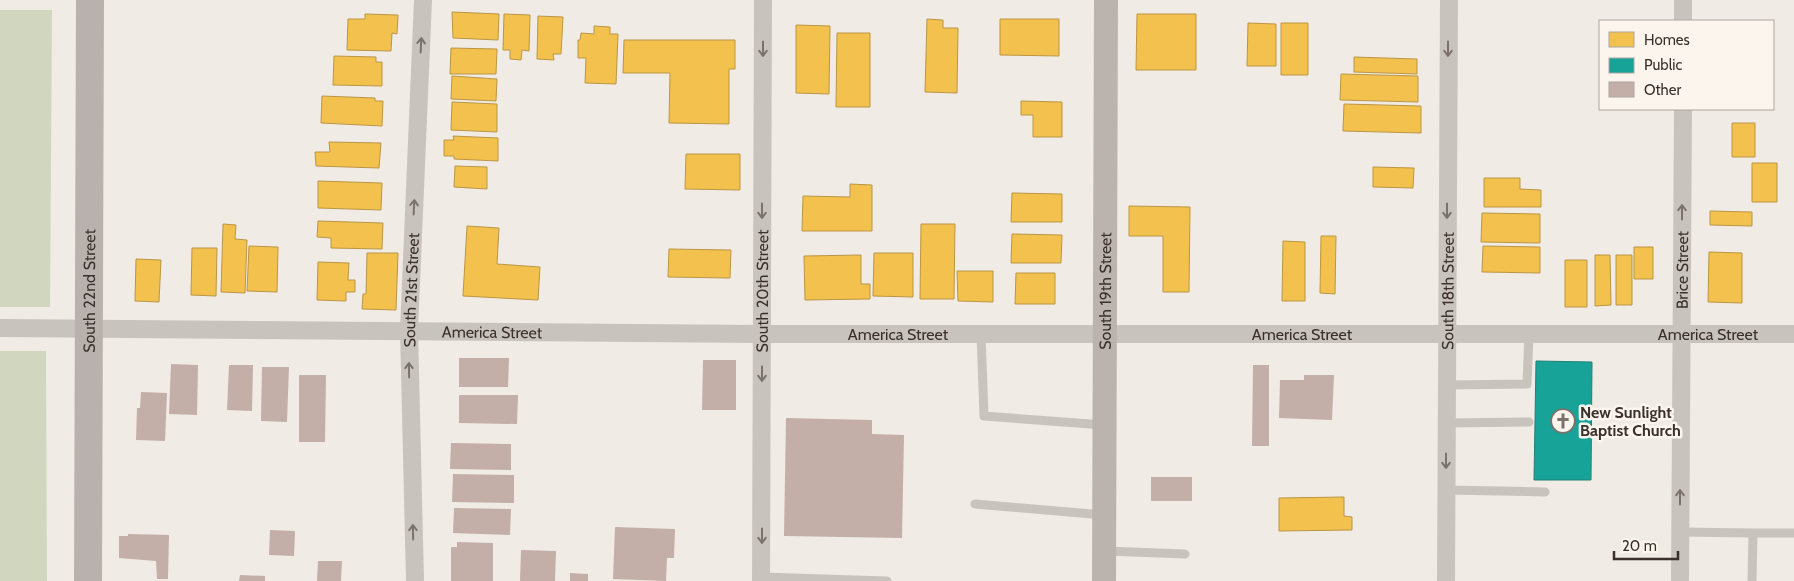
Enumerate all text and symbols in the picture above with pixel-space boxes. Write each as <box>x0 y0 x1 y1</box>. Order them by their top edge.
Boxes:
legend <box>1599 20 1774 110</box>
text: Homes <box>1644 31 1690 49</box>
one-way arrow <box>417 37 426 53</box>
one-way arrow <box>758 40 768 56</box>
one-way arrow <box>1443 40 1453 56</box>
text: Public <box>1644 56 1682 74</box>
text: Other <box>1644 81 1681 99</box>
one-way arrow <box>409 200 419 216</box>
one-way arrow <box>757 202 767 219</box>
one-way arrow <box>1442 202 1452 219</box>
one-way arrow <box>1677 205 1687 221</box>
street label: South 22nd Street <box>80 229 99 353</box>
street label: South 20th Street <box>753 229 772 352</box>
street label: Brice Street <box>1673 230 1692 309</box>
street label: South 18th Street <box>1438 231 1458 350</box>
street label: South 21st Street <box>400 232 423 348</box>
street label: South 19th Street <box>1096 232 1115 350</box>
street label: America Street <box>442 322 543 342</box>
street label: America Street <box>848 325 949 344</box>
street label: America Street <box>1252 325 1353 344</box>
street label: America Street <box>1658 325 1759 344</box>
one-way arrow <box>405 362 414 378</box>
one-way arrow <box>757 365 767 381</box>
place label: New Sunlight Baptist Church <box>1580 403 1681 440</box>
church icon: New Sunlight Baptist Church <box>1550 408 1576 434</box>
one-way arrow <box>1441 452 1451 469</box>
one-way arrow <box>1676 490 1685 506</box>
one-way arrow <box>409 525 418 541</box>
one-way arrow <box>757 528 767 544</box>
scale bar <box>1614 528 1678 560</box>
text: 20 m <box>1622 537 1657 555</box>

